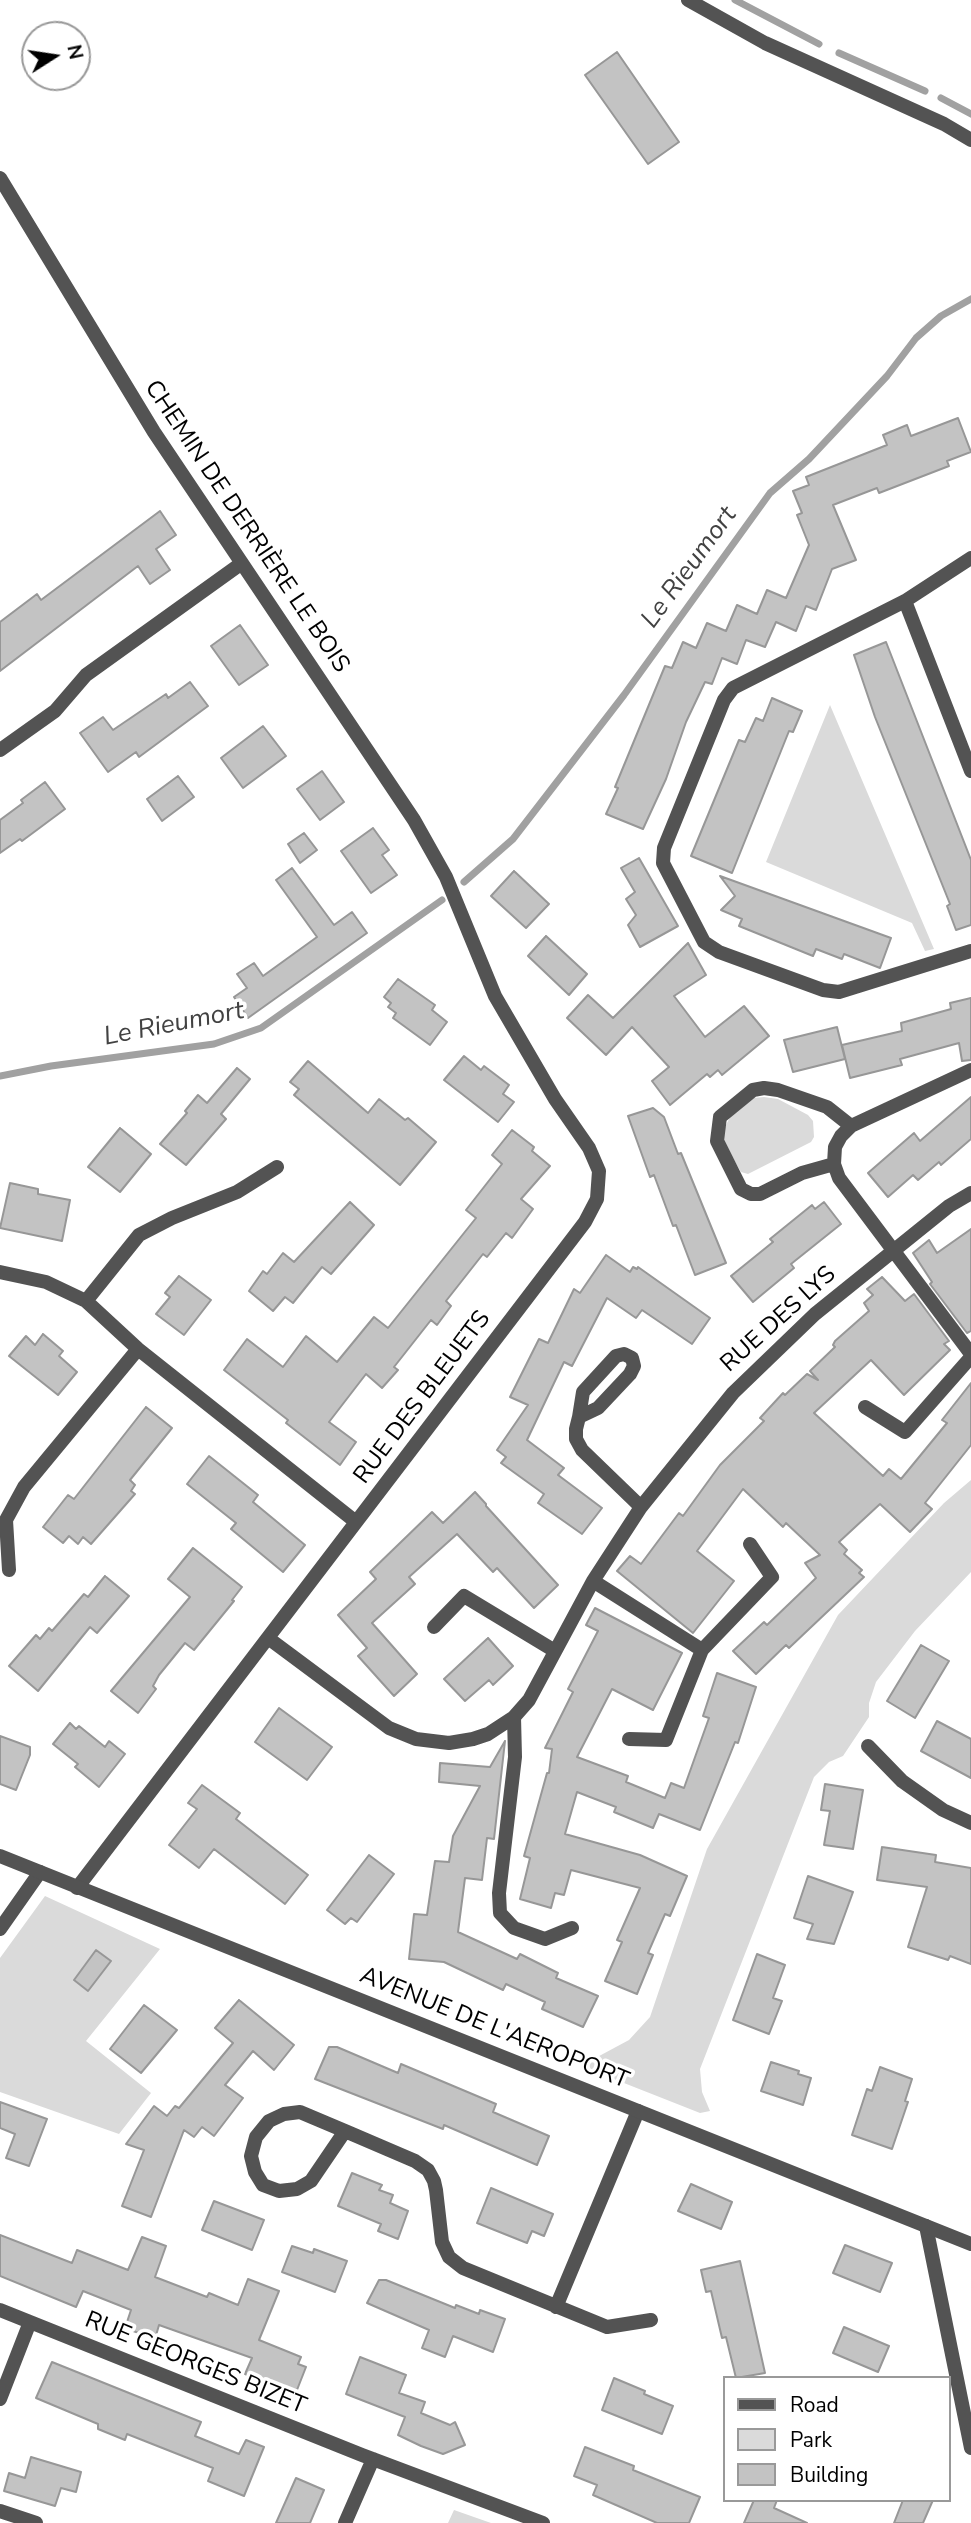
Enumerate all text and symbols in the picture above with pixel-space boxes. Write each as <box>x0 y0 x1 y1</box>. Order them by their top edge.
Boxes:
north arrow <box>21 21 91 91</box>
text: N <box>60 42 89 62</box>
street label: CHEMIN DE DERRIÈRE LE BOIS <box>137 376 355 678</box>
water label: Le Rieumort <box>636 501 744 635</box>
water label: Le Rieumort <box>101 996 247 1054</box>
street label: RUE DES LYS <box>716 1261 842 1379</box>
street label: RUE DES BLEUETS <box>349 1306 497 1490</box>
street label: AVENUE DE L'AEROPORT <box>355 1962 633 2096</box>
street label: RUE GEORGES BIZET <box>80 2306 310 2422</box>
legend <box>722 2376 950 2502</box>
text: Road <box>790 2391 839 2419</box>
text: Park <box>790 2426 832 2454</box>
text: Building <box>790 2461 868 2489</box>

